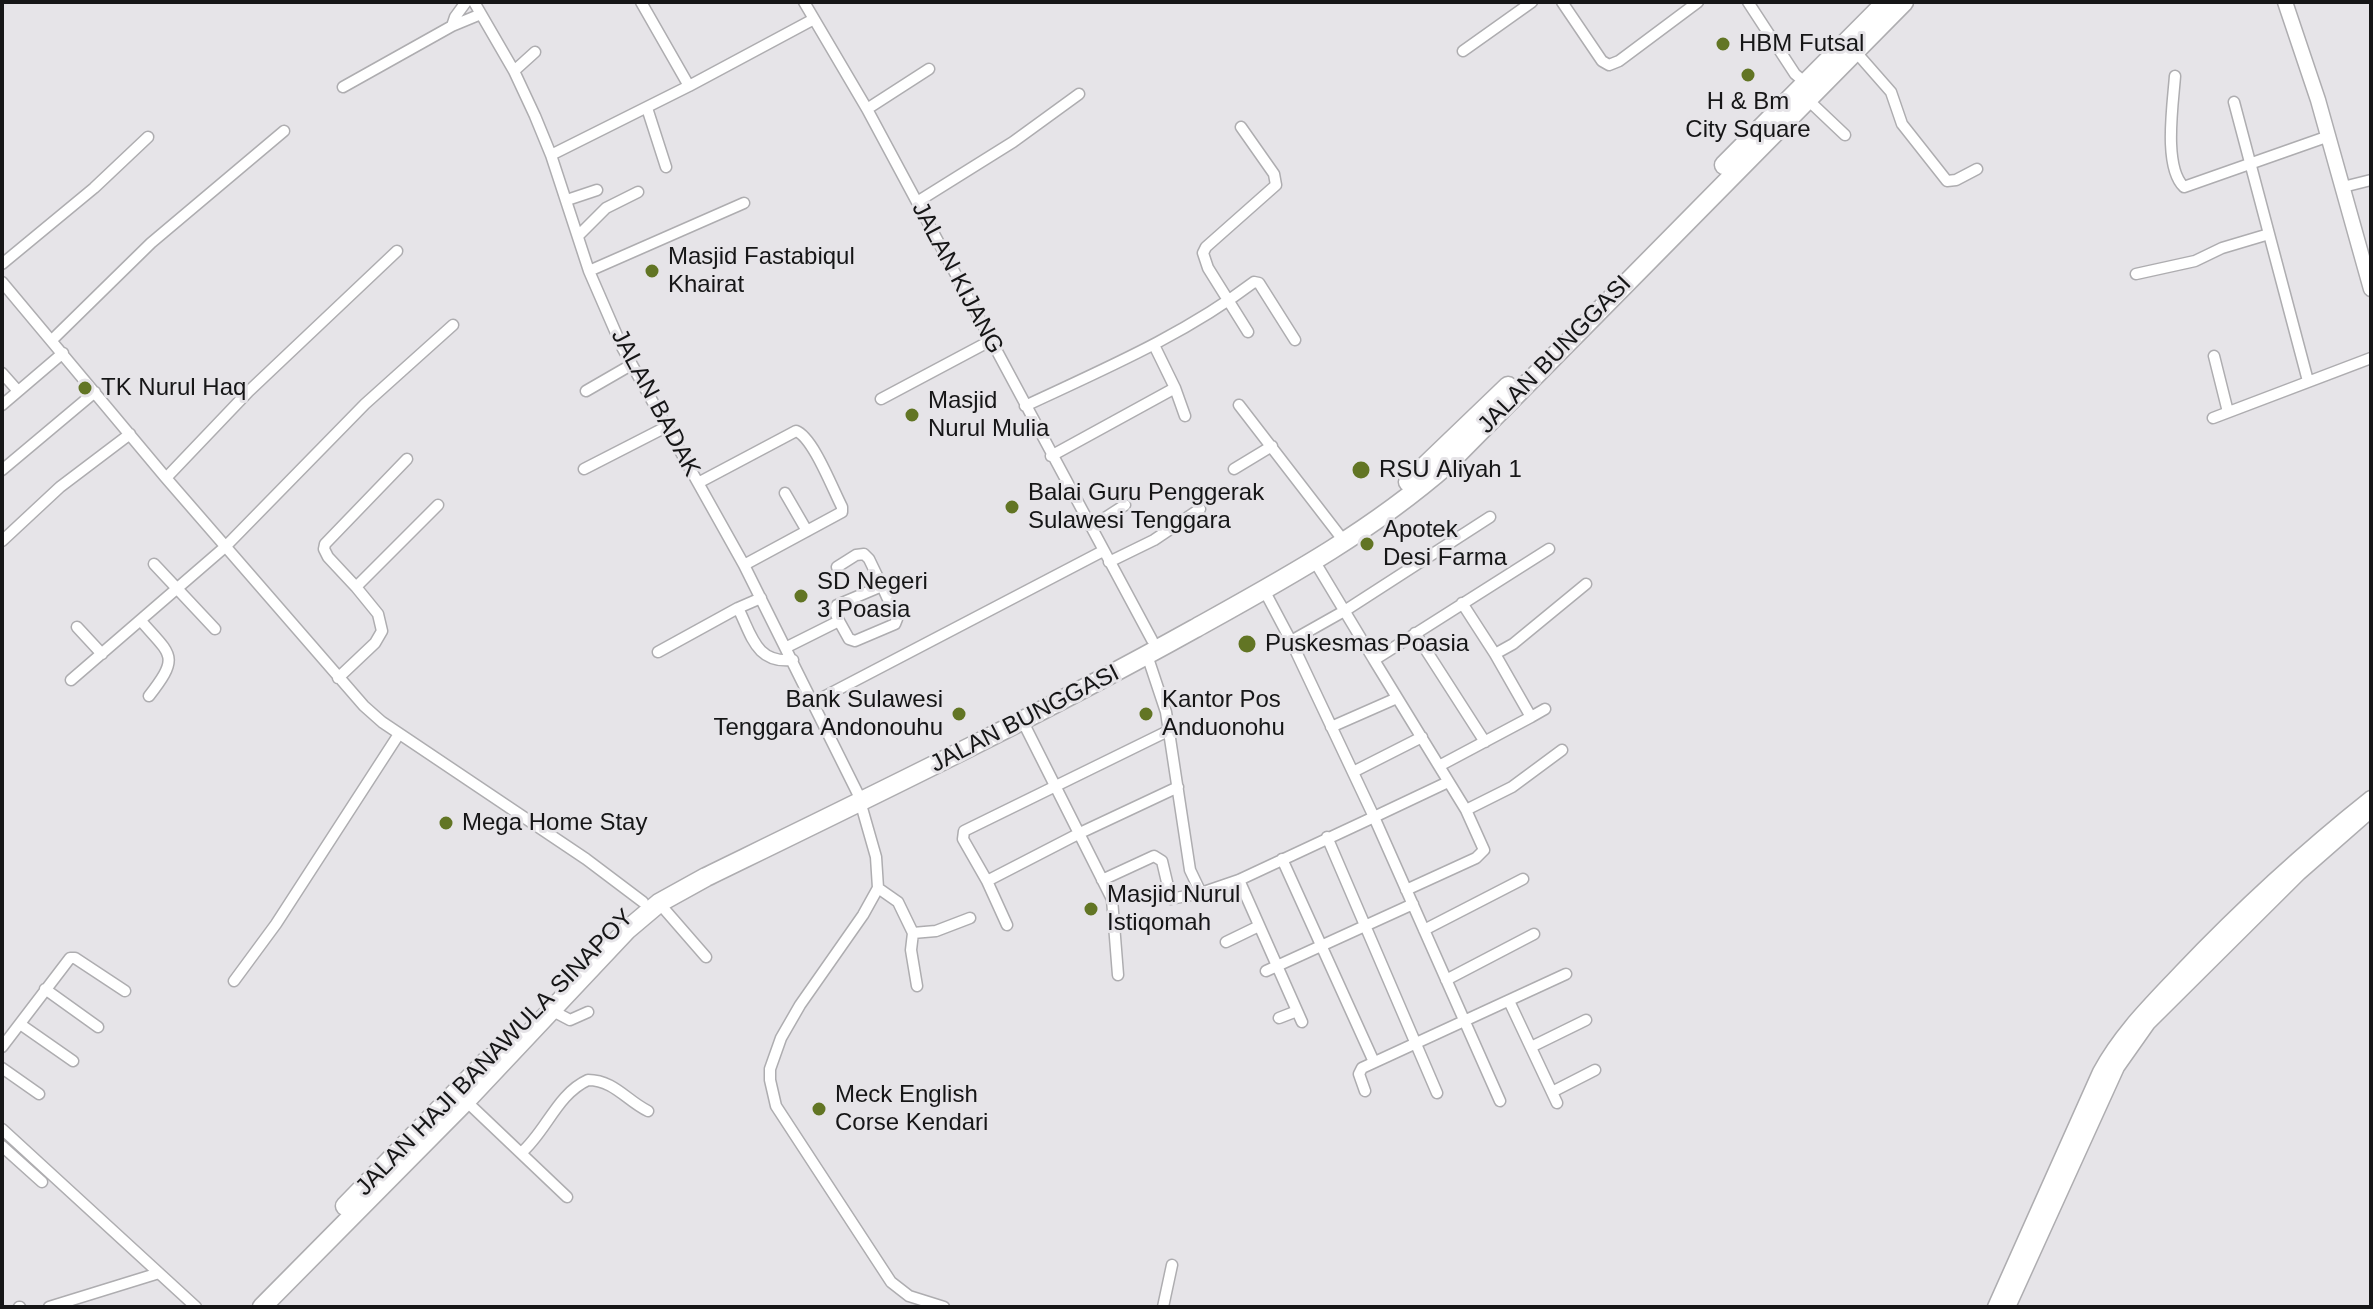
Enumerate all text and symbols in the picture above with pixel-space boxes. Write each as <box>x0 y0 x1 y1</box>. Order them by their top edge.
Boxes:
place label: HBM Futsal <box>1739 30 1864 58</box>
marker: HBM Futsal <box>1714 35 1732 53</box>
marker: H & Bm City Square <box>1739 66 1757 84</box>
place label: H & Bm City Square <box>1685 88 1811 144</box>
street label: JALAN KIJANG <box>905 197 1009 359</box>
place label: Masjid Fastabiqul Khairat <box>668 243 855 299</box>
marker: Masjid Fastabiqul Khairat <box>643 262 661 280</box>
street label: JALAN BUNGGASI <box>1472 270 1638 440</box>
street label: JALAN BADAK <box>604 324 706 482</box>
place label: TK Nurul Haq <box>101 374 246 402</box>
marker: TK Nurul Haq <box>76 379 94 397</box>
place label: Masjid Nurul Mulia <box>928 387 1049 443</box>
marker: Masjid Nurul Mulia <box>903 406 921 424</box>
place label: RSU Aliyah 1 <box>1379 456 1522 484</box>
marker: RSU Aliyah 1 <box>1350 459 1372 481</box>
place label: Balai Guru Penggerak Sulawesi Tenggara <box>1028 479 1264 535</box>
marker: Balai Guru Penggerak Sulawesi Tenggara <box>1003 498 1021 516</box>
place label: Apotek Desi Farma <box>1383 516 1507 572</box>
marker: Apotek Desi Farma <box>1358 535 1376 553</box>
place label: SD Negeri 3 Poasia <box>817 568 928 624</box>
marker: SD Negeri 3 Poasia <box>792 587 810 605</box>
place label: Puskesmas Poasia <box>1265 630 1469 658</box>
marker: Puskesmas Poasia <box>1236 633 1258 655</box>
street label: JALAN BUNGGASI <box>926 659 1124 779</box>
place label: Bank Sulawesi Tenggara Andonouhu <box>713 686 943 742</box>
place label: Kantor Pos Anduonohu <box>1162 686 1285 742</box>
marker: Bank Sulawesi Tenggara Andonouhu <box>950 705 968 723</box>
marker: Kantor Pos Anduonohu <box>1137 705 1155 723</box>
place label: Mega Home Stay <box>462 809 647 837</box>
marker: Mega Home Stay <box>437 814 455 832</box>
place label: Masjid Nurul Istiqomah <box>1107 881 1240 937</box>
marker: Masjid Nurul Istiqomah <box>1082 900 1100 918</box>
street label: JALAN HAJI BANAWULA SINAPOY <box>350 904 640 1202</box>
place label: Meck English Corse Kendari <box>835 1081 988 1137</box>
marker: Meck English Corse Kendari <box>810 1100 828 1118</box>

